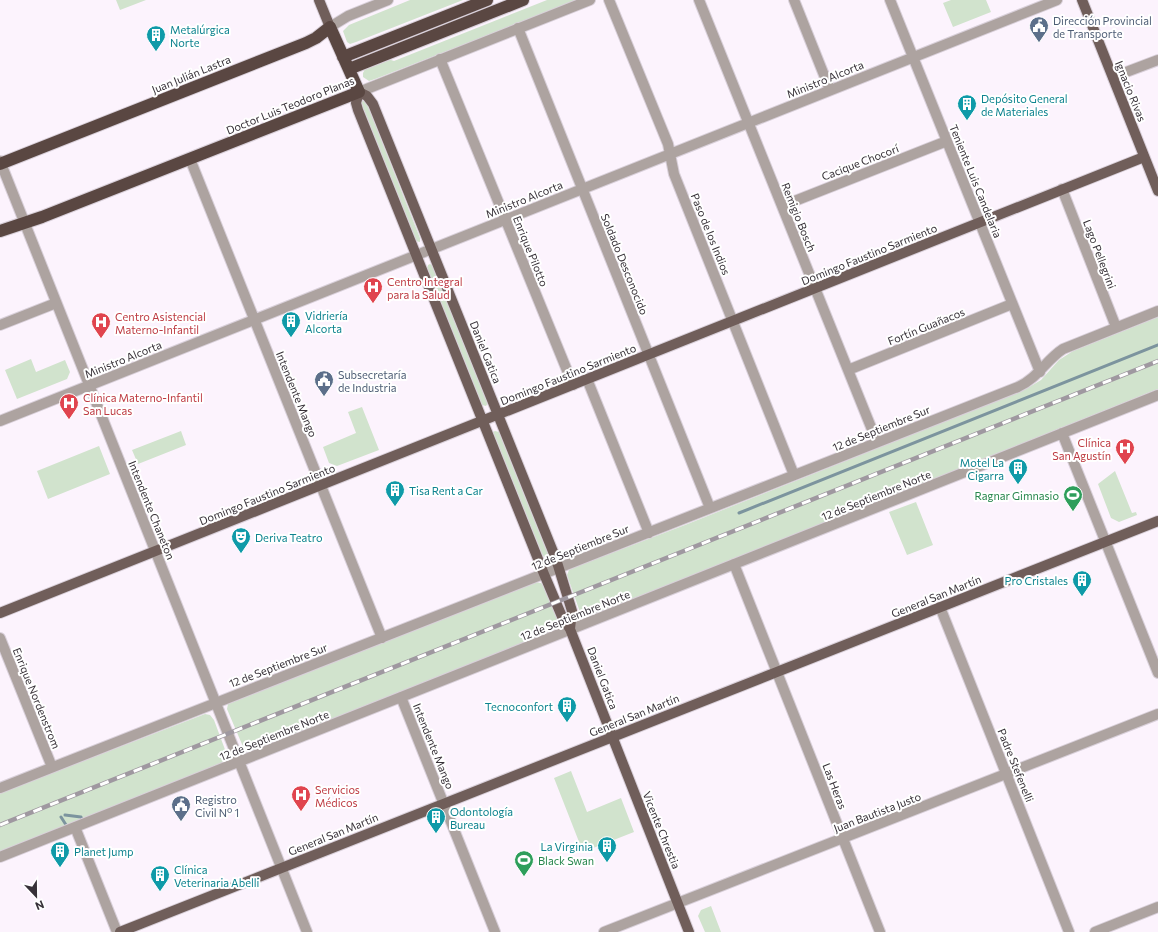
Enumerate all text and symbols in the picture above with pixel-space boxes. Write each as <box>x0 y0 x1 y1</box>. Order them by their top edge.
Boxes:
place label: Dirección Provincial de Transporte <box>1053 14 1152 40</box>
public building icon: Dirección Provincial de Transporte <box>1028 15 1050 43</box>
place label: Metalúrgica Norte <box>170 23 230 49</box>
building icon: Metalúrgica Norte <box>145 24 167 52</box>
street label: Juan Julián Lastra <box>150 52 233 97</box>
street label: Ministro Alcorta <box>785 58 865 100</box>
street label: Ignacio Rivas <box>1113 59 1149 123</box>
street label: Doctor Luis Teodoro Planas <box>224 73 356 137</box>
place label: Depósito General de Materiales <box>981 92 1068 118</box>
building icon: Depósito General de Materiales <box>956 93 978 121</box>
street label: Teniente Luis Candelaria <box>947 122 1005 240</box>
street label: Cacique Chocorí <box>820 141 902 183</box>
street label: Ministro Alcorta <box>484 178 564 220</box>
street label: Remigio Bosch <box>779 181 819 253</box>
street label: Paso de los Indios <box>689 191 733 277</box>
street label: Soldado Desconocido <box>599 212 651 317</box>
street label: Enrique Pilotto <box>511 214 551 289</box>
street label: Lago Pellegrini <box>1081 218 1119 290</box>
street label: Domingo Faustino Sarmiento <box>799 221 939 287</box>
place label: Centro Integral para la Salud <box>387 275 462 301</box>
hospital icon: Centro Integral para la Salud <box>362 276 384 304</box>
street label: Fortín Guañacos <box>886 305 966 347</box>
place label: Vidriería Alcorta <box>305 309 348 335</box>
place label: Centro Asistencial Materno-Infantil <box>115 310 206 336</box>
building icon: Vidriería Alcorta <box>280 310 302 338</box>
hospital icon: Centro Asistencial Materno-Infantil <box>90 311 112 339</box>
street label: Daniel Gatica <box>468 319 504 385</box>
street label: Ministro Alcorta <box>83 338 163 380</box>
street label: Domingo Faustino Sarmiento <box>498 341 638 407</box>
street label: Intendente Mango <box>274 349 320 439</box>
place label: Subsecretaría de Industria <box>338 368 406 394</box>
public building icon: Subsecretaría de Industria <box>313 369 335 397</box>
place label: Clínica Materno-Infantil San Lucas <box>83 391 203 417</box>
hospital icon: Clínica Materno-Infantil San Lucas <box>58 392 80 420</box>
street label: 12 de Septiembre Sur <box>830 402 932 454</box>
place label: Clínica San Agustín <box>1052 436 1111 462</box>
hospital icon: Clínica San Agustín <box>1114 437 1136 465</box>
place label: Motel La Cigarra <box>960 456 1004 482</box>
building icon: Motel La Cigarra <box>1007 457 1029 485</box>
street label: Intendente Chaneton <box>126 459 178 561</box>
street label: Domingo Faustino Sarmiento <box>197 461 337 527</box>
street label: 12 de Septiembre Norte <box>819 467 933 523</box>
building icon: Tisa Rent a Car <box>384 479 406 507</box>
place label: Tisa Rent a Car <box>409 484 484 497</box>
sports icon: Ragnar Gimnasio <box>1062 484 1084 512</box>
place label: Ragnar Gimnasio <box>974 489 1059 502</box>
street label: 12 de Septiembre Sur <box>529 521 631 573</box>
theatre icon: Deriva Teatro <box>230 526 252 554</box>
place label: Deriva Teatro <box>255 531 323 544</box>
building icon: Pro Cristales <box>1071 569 1093 597</box>
street label: General San Martín <box>889 572 983 620</box>
place label: Pro Cristales <box>1005 574 1068 587</box>
street label: 12 de Septiembre Norte <box>518 587 632 643</box>
street label: 12 de Septiembre Sur <box>227 640 330 690</box>
street label: Daniel Gatica <box>585 645 621 711</box>
street label: Enrique Nordenstrom <box>11 646 63 750</box>
street label: General San Martín <box>587 691 681 739</box>
building icon: Tecnoconfort <box>556 695 578 723</box>
place label: Tecnoconfort <box>485 700 553 713</box>
street label: Intendente Mango <box>411 701 457 791</box>
street label: 12 de Septiembre Norte <box>217 707 331 763</box>
street label: Padre Stefenelli <box>995 726 1037 804</box>
street label: Las Heras <box>820 761 850 811</box>
place label: Servicios Médicos <box>315 783 360 809</box>
hospital icon: Servicios Médicos <box>290 784 312 812</box>
street label: Vicente Chrestia <box>641 789 683 871</box>
street label: Juan Bautista Justo <box>831 789 923 836</box>
place label: Registro Civil N° 1 <box>195 793 239 819</box>
public building icon: Registro Civil N° 1 <box>170 794 192 822</box>
place label: Odontología Bureau <box>450 805 513 831</box>
building icon: Odontología Bureau <box>425 806 447 834</box>
street label: General San Martín <box>286 810 380 858</box>
building icon: La Virginia <box>596 835 618 863</box>
building icon: Planet Jump <box>49 840 71 868</box>
place label: La Virginia <box>540 840 593 853</box>
place label: Planet Jump <box>74 845 134 859</box>
sports icon: Black Swan <box>513 849 535 877</box>
place label: Black Swan <box>538 854 594 867</box>
place label: Clínica Veterinaria Abelli <box>174 863 260 889</box>
building icon: Clínica Veterinaria Abelli <box>149 864 171 892</box>
north arrow <box>16 876 56 916</box>
text: N <box>34 898 46 913</box>

